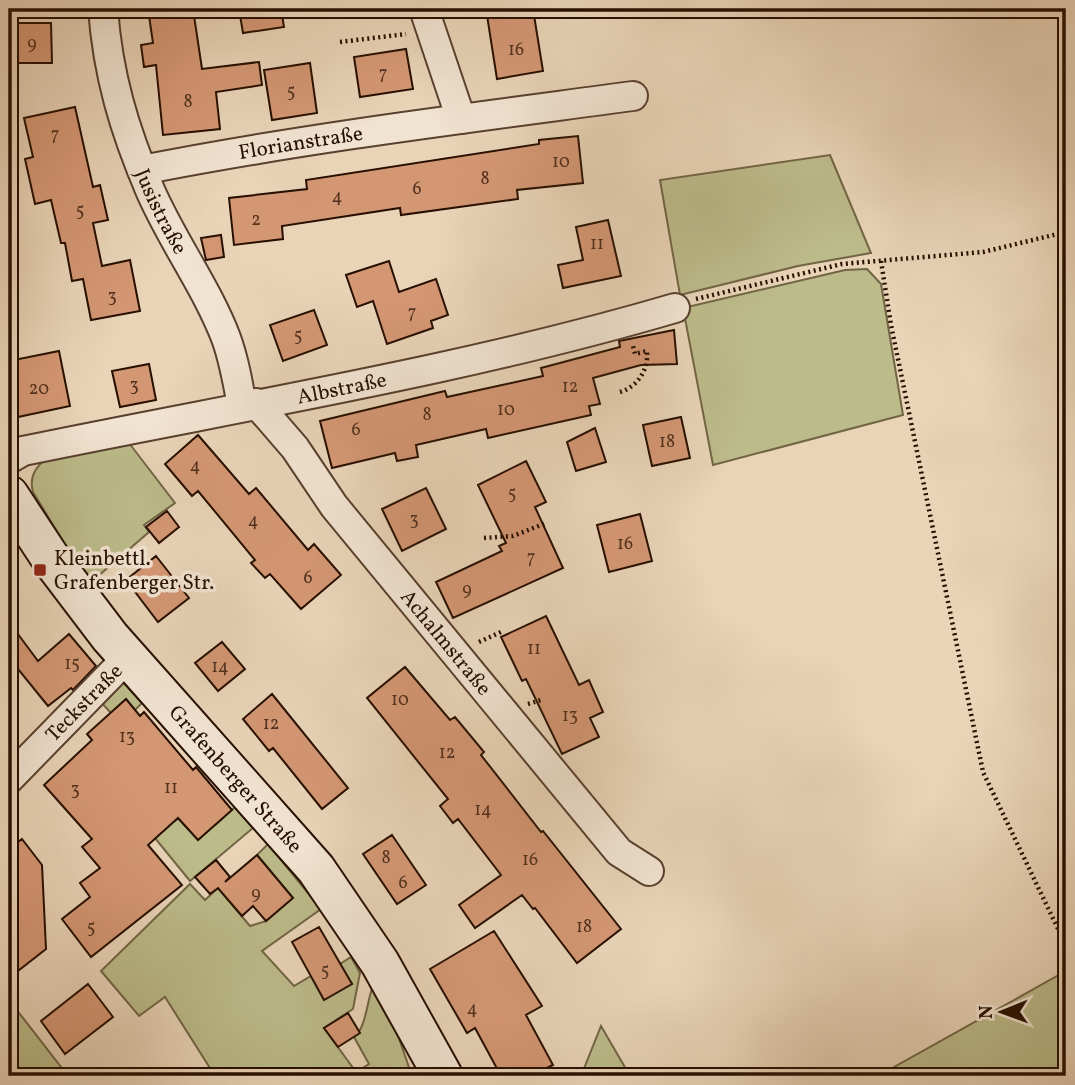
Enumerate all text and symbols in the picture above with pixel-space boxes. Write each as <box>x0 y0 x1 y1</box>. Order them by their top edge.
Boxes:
house number: 9 <box>27 32 37 57</box>
house number: 16 <box>508 38 524 63</box>
house number: 7 <box>379 62 387 87</box>
house number: 5 <box>287 80 295 105</box>
house number: 8 <box>183 90 193 115</box>
street label: Florianstraße <box>236 120 365 168</box>
house number: 7 <box>51 123 59 148</box>
house number: 10 <box>552 150 570 175</box>
street label: Jusistraße <box>127 165 194 260</box>
house number: 8 <box>480 167 490 192</box>
house number: 6 <box>412 177 422 202</box>
house number: 4 <box>332 185 342 210</box>
house number: 5 <box>76 199 84 224</box>
house number: 2 <box>251 208 261 233</box>
house number: 11 <box>590 232 604 257</box>
house number: 3 <box>107 285 117 310</box>
house number: 7 <box>408 301 416 326</box>
house number: 5 <box>294 324 302 349</box>
street label: Albstraße <box>295 366 389 413</box>
house number: 3 <box>129 374 139 399</box>
house number: 12 <box>562 375 578 400</box>
house number: 20 <box>29 377 49 402</box>
house number: 10 <box>497 398 515 423</box>
house number: 8 <box>422 403 432 428</box>
house number: 6 <box>351 418 361 443</box>
house number: 18 <box>659 430 675 455</box>
house number: 4 <box>190 454 200 479</box>
house number: 5 <box>508 482 516 507</box>
house number: 3 <box>409 508 419 533</box>
house number: 4 <box>248 509 258 534</box>
house number: 16 <box>617 532 633 557</box>
place label: Kleinbettl. Grafenberger Str. <box>54 545 214 598</box>
house number: 7 <box>527 546 535 571</box>
marker: Kleinbettl. Grafenberger Str. <box>32 562 48 578</box>
house number: 6 <box>303 566 313 591</box>
house number: 9 <box>462 578 472 603</box>
street label: Achalmstraße <box>393 584 497 702</box>
house number: 11 <box>527 637 541 662</box>
house number: 15 <box>64 652 80 677</box>
house number: 14 <box>211 655 229 680</box>
street label: Teckstraße <box>40 658 130 749</box>
house number: 10 <box>391 688 409 713</box>
street label: Grafenberger Straße <box>161 699 308 860</box>
house number: 13 <box>562 704 578 729</box>
house number: 12 <box>263 712 279 737</box>
house number: 13 <box>119 725 135 750</box>
house number: 12 <box>439 741 455 766</box>
house number: 11 <box>164 776 178 801</box>
house number: 3 <box>70 778 80 803</box>
house number: 14 <box>474 798 492 823</box>
house number: 8 <box>381 846 391 871</box>
house number: 16 <box>522 848 538 873</box>
house number: 6 <box>398 871 408 896</box>
house number: 9 <box>251 882 261 907</box>
house number: 18 <box>576 915 592 940</box>
house number: 5 <box>87 916 95 941</box>
house number: 5 <box>321 959 329 984</box>
north arrow <box>967 976 1036 1046</box>
house number: 4 <box>467 997 477 1022</box>
text: N <box>974 1005 1000 1019</box>

